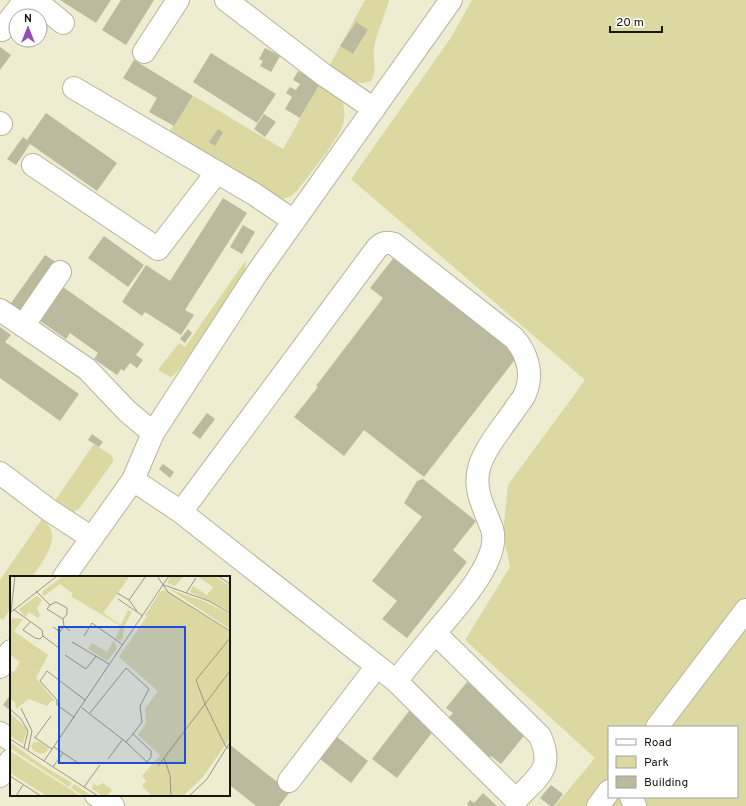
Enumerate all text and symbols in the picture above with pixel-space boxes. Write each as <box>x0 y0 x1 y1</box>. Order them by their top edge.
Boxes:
north arrow <box>8 8 48 48</box>
scale bar <box>610 8 662 34</box>
text: N <box>24 12 32 26</box>
text: 20 m <box>616 15 644 31</box>
inset map <box>10 576 230 796</box>
legend <box>608 726 738 798</box>
text: Road <box>644 735 672 751</box>
text: Park <box>644 755 669 771</box>
text: Building <box>644 775 688 791</box>

